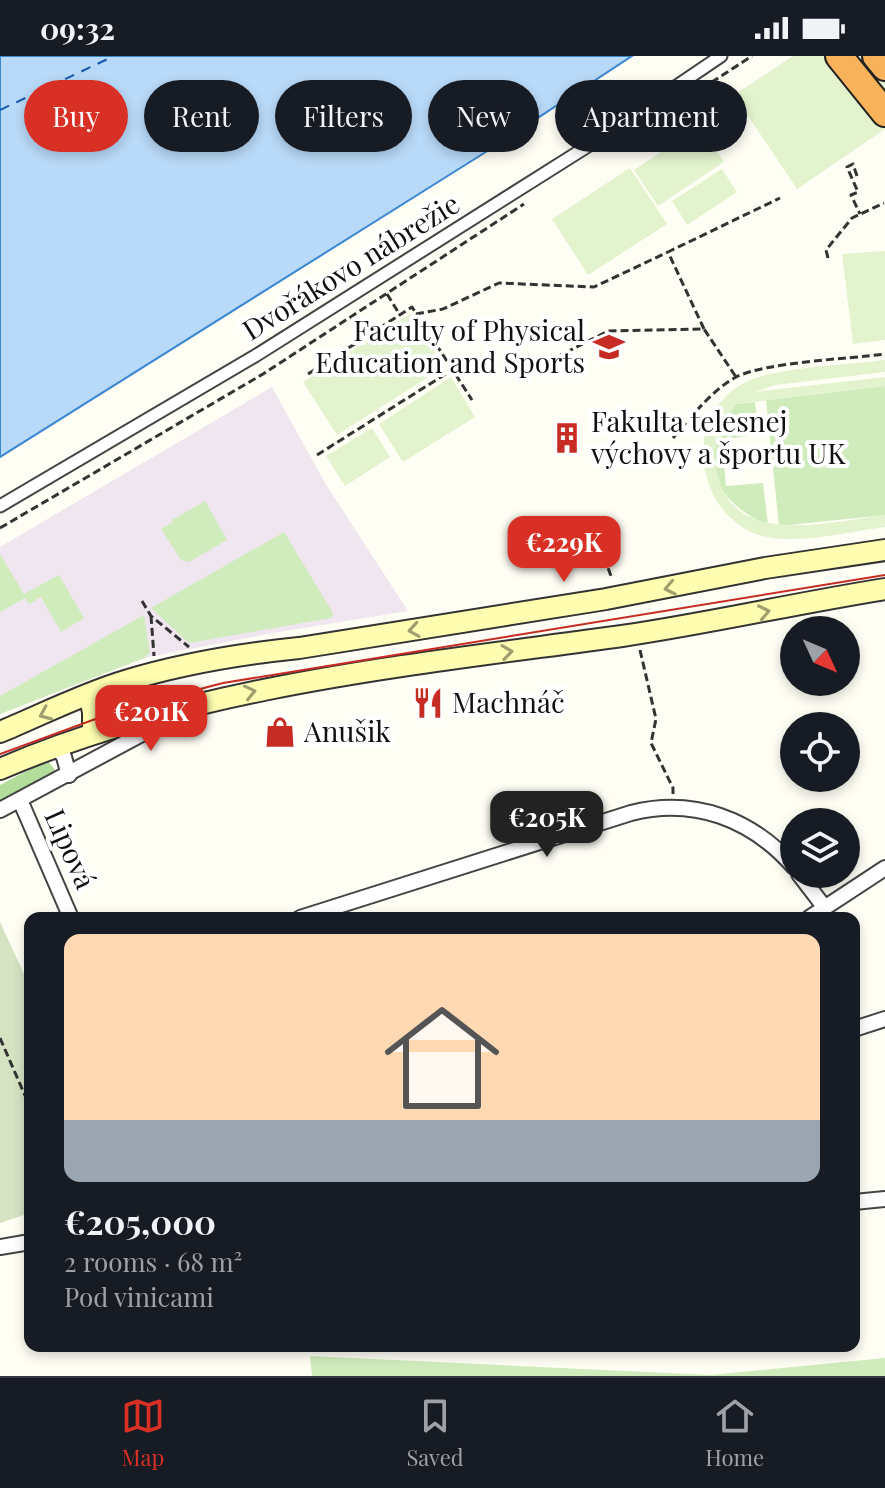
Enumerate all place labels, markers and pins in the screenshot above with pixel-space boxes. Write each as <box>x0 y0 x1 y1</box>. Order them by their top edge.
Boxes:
place label: Faculty of Physical Education and Sports <box>315 311 585 380</box>
school or university icon: Faculty of Physical Education and Sports <box>592 330 626 364</box>
place label: Fakulta telesnej výchovy a športu UK <box>590 402 846 471</box>
building icon: Fakulta telesnej výchovy a športu UK <box>550 421 584 455</box>
pin: €229K <box>508 516 620 584</box>
place label: Machnáč <box>452 683 565 720</box>
pin: €201K <box>95 685 207 753</box>
restaurant icon: Machnáč <box>411 686 445 720</box>
place label: Anušik <box>303 712 391 749</box>
shop icon: Anušik <box>263 715 297 749</box>
pin: €205K <box>491 791 603 859</box>

